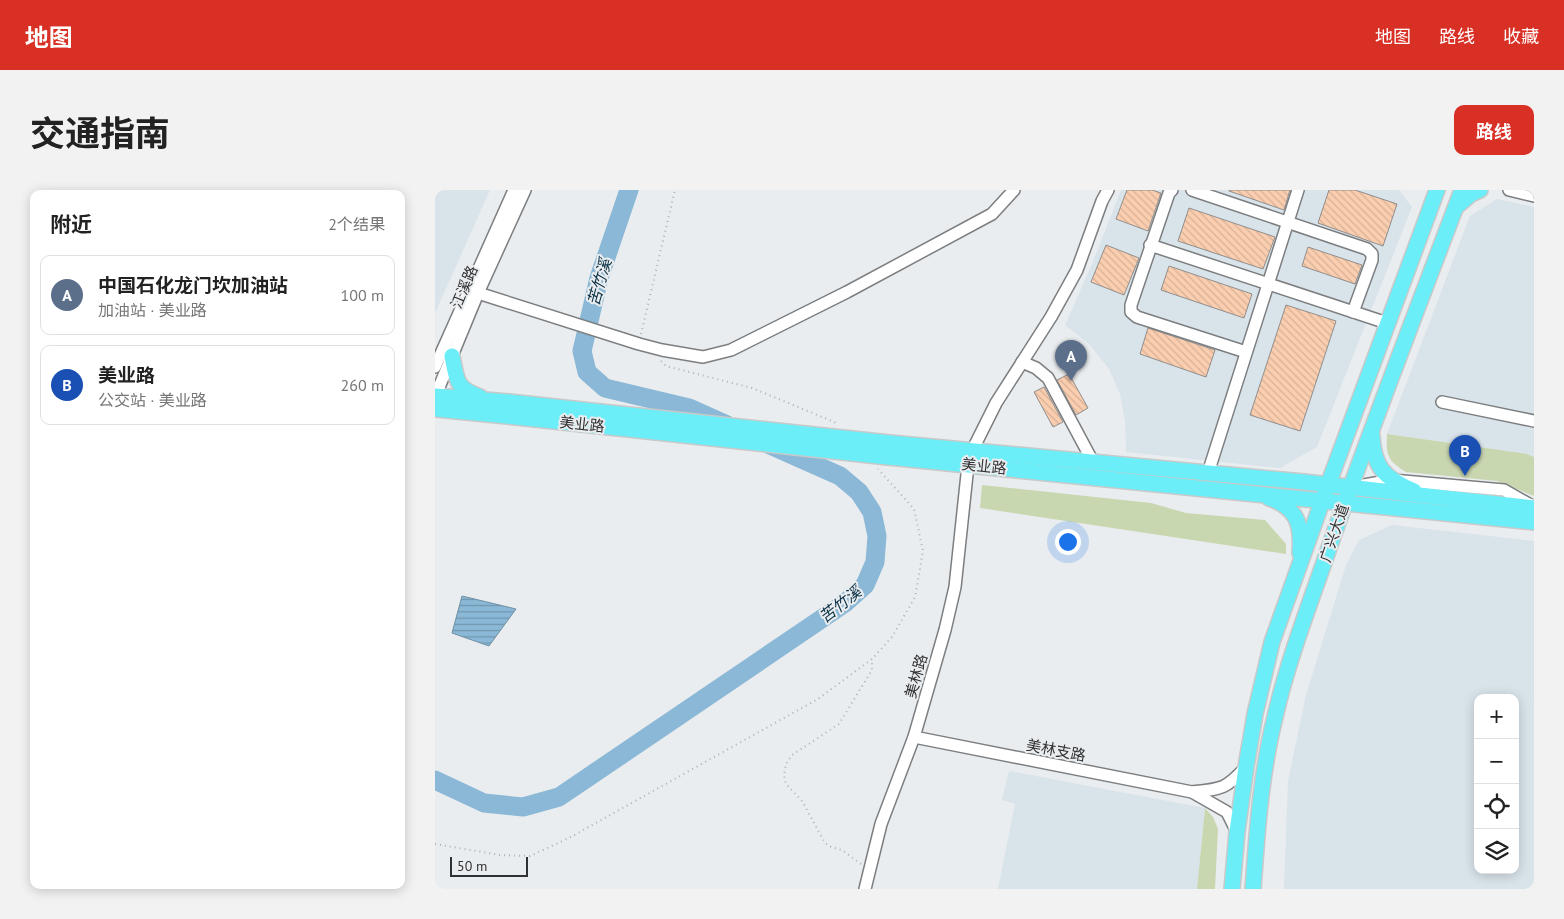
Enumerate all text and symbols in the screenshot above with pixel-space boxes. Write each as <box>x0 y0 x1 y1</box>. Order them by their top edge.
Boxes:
text: 地图 <box>25 22 73 53</box>
text: 地图 <box>1375 25 1411 48</box>
text: 路线 <box>1439 25 1475 48</box>
text: 收藏 <box>1503 25 1539 48</box>
button: 路线 <box>1454 105 1534 155</box>
text: 交通指南 <box>30 110 170 156</box>
text: 附近 <box>50 211 92 238</box>
text: 2个结果 <box>328 214 385 234</box>
water label: 苦竹溪 <box>583 254 616 308</box>
street label: 江溪路 <box>446 263 482 311</box>
text: 中国石化龙门坎加油站 <box>98 273 288 297</box>
text: A <box>62 285 72 305</box>
text: 100 m <box>341 285 384 305</box>
text: 加油站 · 美业路 <box>98 300 207 320</box>
pin: A <box>1055 340 1087 381</box>
text: 美业路 <box>98 363 155 387</box>
text: B <box>62 375 72 395</box>
text: 260 m <box>341 375 384 395</box>
text: 公交站 · 美业路 <box>98 390 207 410</box>
street label: 美业路 <box>559 412 605 436</box>
pin: B <box>1449 435 1481 476</box>
street label: 美业路 <box>961 454 1007 478</box>
street label: 广兴大道 <box>1315 502 1353 564</box>
your location <box>1055 529 1081 555</box>
water label: 苦竹溪 <box>815 580 867 627</box>
street label: 美林路 <box>901 652 931 700</box>
map controls <box>1474 694 1519 874</box>
button: + <box>1474 694 1519 739</box>
street label: 美林支路 <box>1025 735 1087 765</box>
button: − <box>1474 739 1519 784</box>
button: locate <box>1474 784 1519 829</box>
button: layers <box>1474 829 1519 874</box>
scale bar <box>450 854 527 877</box>
text: 50 m <box>457 857 487 875</box>

